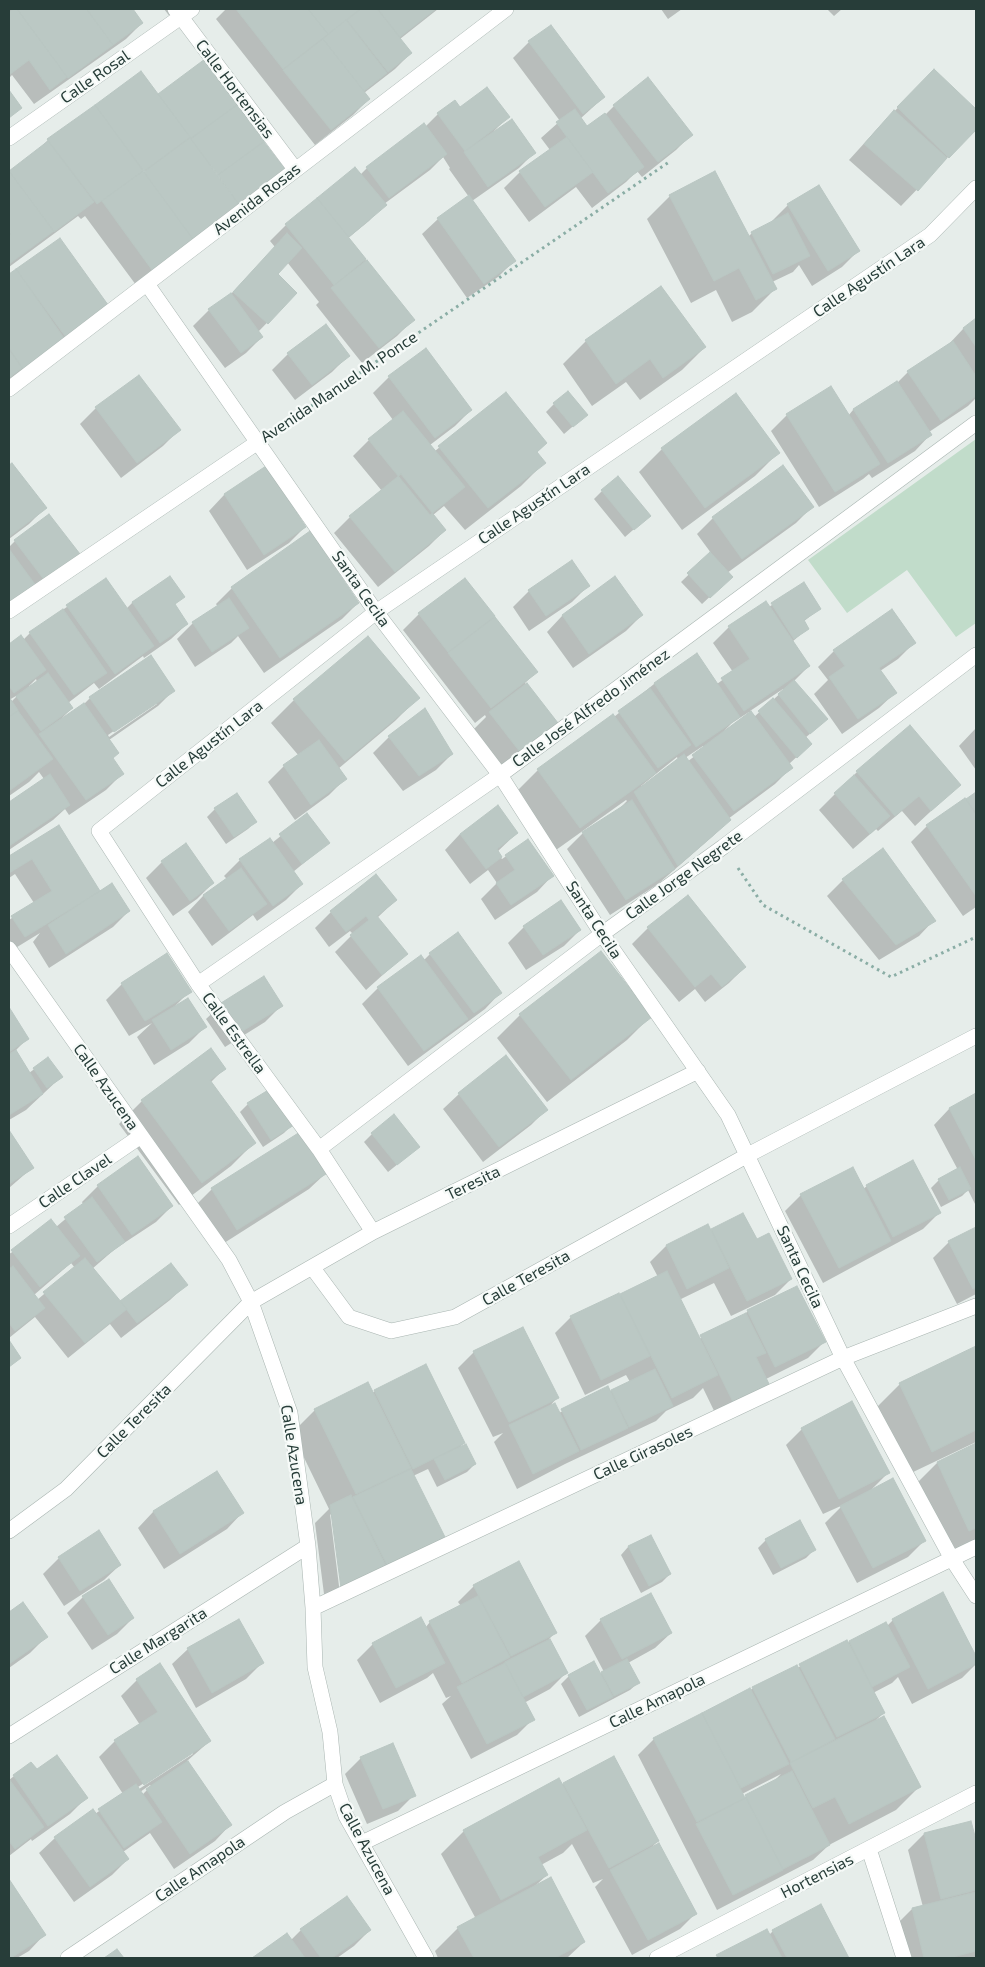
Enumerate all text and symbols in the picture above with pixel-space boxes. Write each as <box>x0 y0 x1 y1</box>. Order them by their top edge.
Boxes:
street label: Calle Hortensias <box>192 36 278 142</box>
street label: Calle Rosal <box>57 46 133 108</box>
street label: Avenida Rosas <box>210 159 304 239</box>
street label: Calle Agustín Lara <box>809 232 929 322</box>
street label: Avenida Manuel M. Ponce <box>257 327 421 447</box>
street label: Calle Agustín Lara <box>474 459 594 549</box>
street label: Santa Cecila <box>328 547 394 631</box>
street label: Calle José Alfredo Jiménez <box>509 644 673 772</box>
street label: Calle Agustín Lara <box>152 696 266 792</box>
street label: Calle Jorge Negrete <box>622 826 746 924</box>
street label: Santa Cecila <box>562 878 626 962</box>
street label: Calle Estrella <box>198 989 270 1077</box>
street label: Calle Azucena <box>69 1040 143 1134</box>
street label: Calle Clavel <box>35 1150 115 1212</box>
street label: Teresita <box>443 1162 503 1204</box>
street label: Santa Cecila <box>773 1223 827 1311</box>
street label: Calle Teresita <box>479 1246 573 1310</box>
street label: Calle Teresita <box>93 1380 175 1462</box>
street label: Calle Azucena <box>277 1404 311 1506</box>
street label: Calle Girasoles <box>590 1422 696 1484</box>
street label: Calle Margarita <box>106 1603 210 1679</box>
street label: Calle Amapola <box>606 1670 708 1732</box>
street label: Calle Azucena <box>335 1800 399 1898</box>
street label: Calle Amapola <box>151 1832 249 1906</box>
street label: Hortensias <box>777 1849 857 1903</box>

